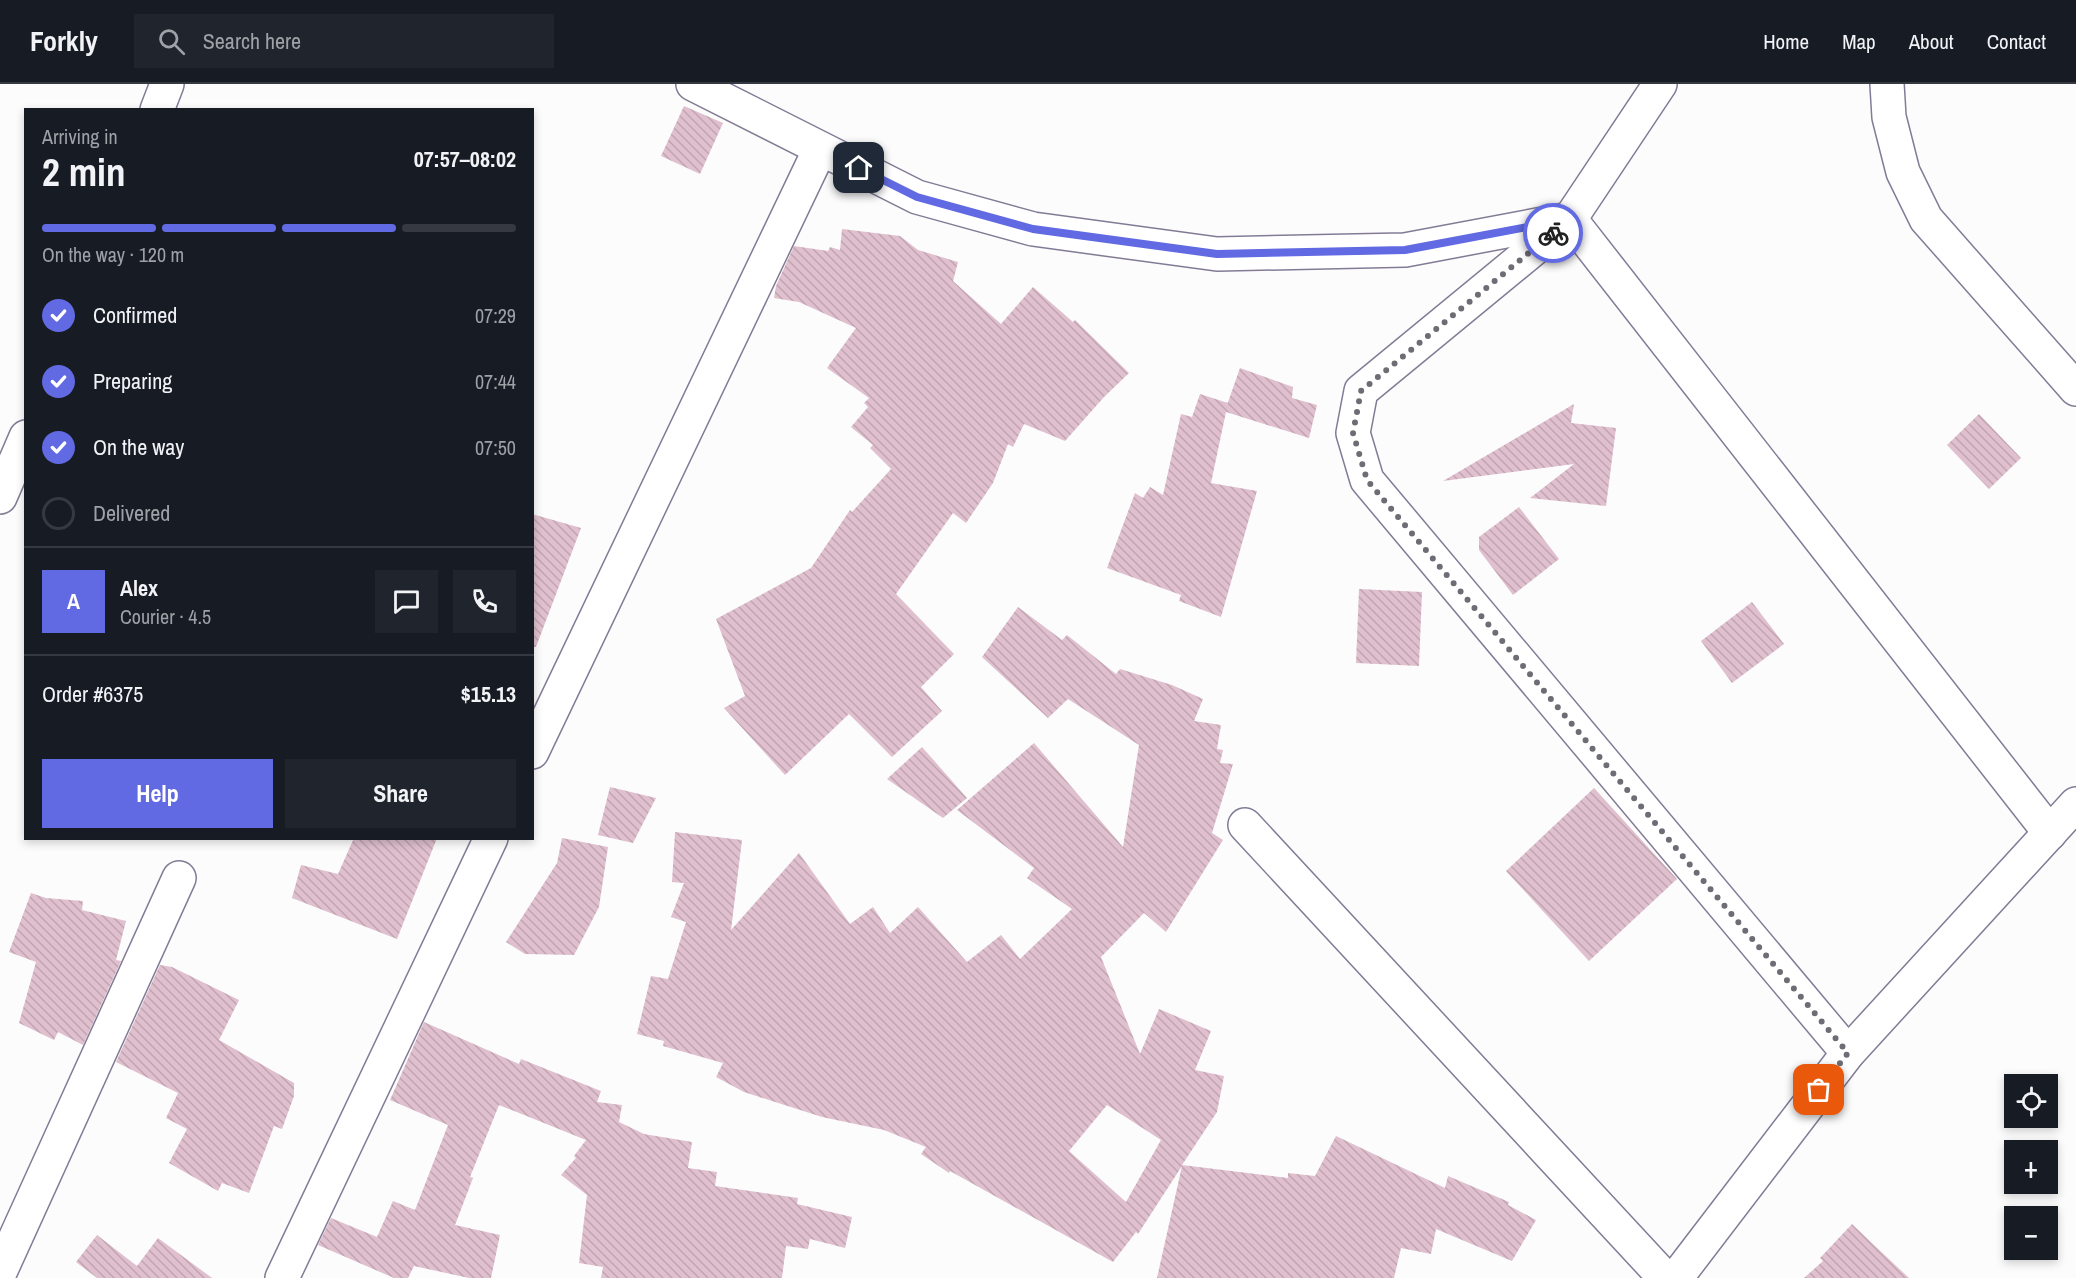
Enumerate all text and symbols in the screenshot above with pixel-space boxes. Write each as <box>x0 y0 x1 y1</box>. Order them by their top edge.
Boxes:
search box <box>134 14 554 68</box>
text: Forkly <box>30 22 98 60</box>
icon: search <box>155 25 188 58</box>
text: Search here <box>203 26 301 56</box>
text: Home <box>1763 27 1809 56</box>
text: Map <box>1842 27 1876 56</box>
text: About <box>1909 27 1954 56</box>
text: Contact <box>1987 27 2046 56</box>
text: Arriving in <box>42 123 118 150</box>
pin <box>833 142 884 193</box>
text: 07:57–08:02 <box>414 144 516 174</box>
text: 2 min <box>42 146 126 198</box>
icon: home <box>842 151 875 184</box>
courier <box>1523 203 1583 263</box>
icon: bike <box>1537 217 1570 250</box>
text: On the way · 120 m <box>42 241 184 268</box>
icon: check <box>42 299 75 332</box>
text: Confirmed <box>93 300 177 330</box>
text: 07:29 <box>475 302 516 329</box>
icon: check <box>42 365 75 398</box>
text: Preparing <box>93 366 172 396</box>
text: 07:44 <box>475 368 516 395</box>
icon: check <box>42 431 75 464</box>
text: On the way <box>93 432 184 462</box>
text: 07:50 <box>475 434 516 461</box>
text: Delivered <box>93 498 170 528</box>
button: chat <box>375 570 438 633</box>
button: phone <box>453 570 516 633</box>
text: Alex <box>120 573 158 603</box>
text: A <box>67 586 80 616</box>
text: Courier · 4.5 <box>120 603 211 630</box>
text: Order #6375 <box>42 679 143 709</box>
text: $15.13 <box>461 679 516 709</box>
button: Help <box>42 759 273 828</box>
button: Share <box>285 759 516 828</box>
pin <box>1793 1064 1844 1115</box>
icon: bag <box>1802 1073 1835 1106</box>
map controls <box>2004 1074 2058 1260</box>
button: locate <box>2004 1074 2058 1128</box>
button: + <box>2004 1140 2058 1194</box>
button: − <box>2004 1206 2058 1260</box>

